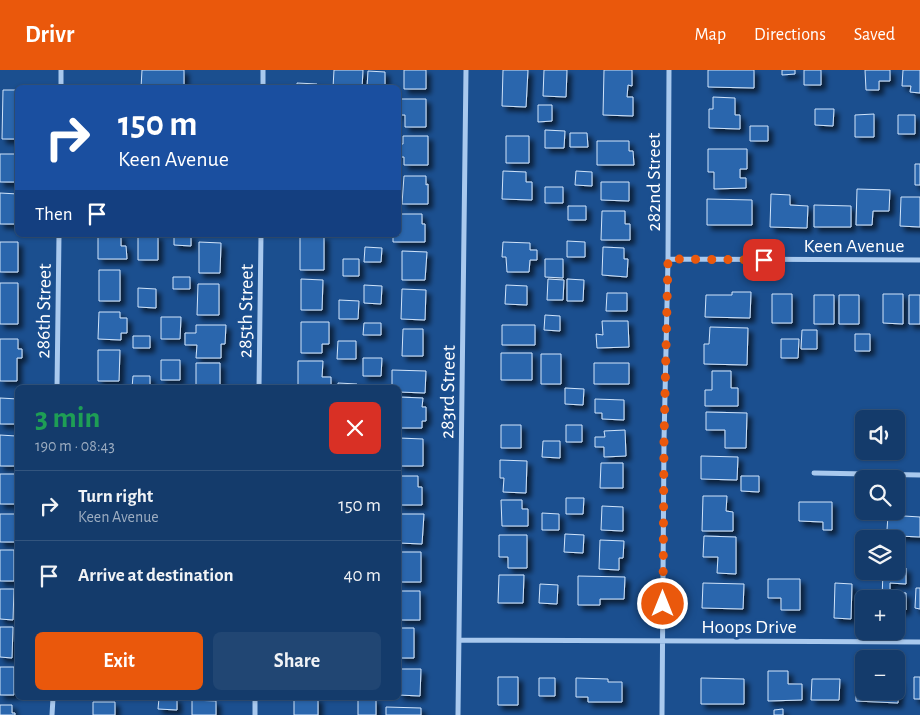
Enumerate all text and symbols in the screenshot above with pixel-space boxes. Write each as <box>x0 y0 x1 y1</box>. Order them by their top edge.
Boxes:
text: Drivr <box>25 23 74 47</box>
text: Map <box>695 26 726 44</box>
text: Directions <box>754 26 826 44</box>
text: Saved <box>854 26 895 44</box>
icon: right <box>35 105 100 170</box>
text: 150 m <box>118 107 198 142</box>
street label: 282nd Street <box>644 132 664 231</box>
text: Keen Avenue <box>118 148 229 170</box>
icon: arrive <box>83 200 111 228</box>
text: Then <box>35 205 73 224</box>
street label: Keen Avenue <box>804 236 904 256</box>
pin <box>743 239 785 281</box>
icon: arrive <box>750 246 778 274</box>
street label: 286th Street <box>33 263 55 359</box>
street label: 285th Street <box>235 263 257 358</box>
street label: 283rd Street <box>437 344 459 439</box>
button: close <box>329 402 381 454</box>
text: 3 min <box>35 403 100 433</box>
map controls <box>855 410 905 700</box>
button: sound <box>855 410 905 460</box>
text: 190 m · 08:43 <box>35 438 115 454</box>
button: search <box>855 470 905 520</box>
text: Turn right <box>78 487 153 506</box>
icon: right <box>35 492 63 520</box>
text: 150 m <box>338 496 381 515</box>
text: Keen Avenue <box>78 509 159 525</box>
button: layers <box>855 530 905 580</box>
icon: arrive <box>35 562 63 590</box>
text: Arrive at destination <box>78 566 234 585</box>
text: 40 m <box>343 566 381 585</box>
position arrow <box>636 577 688 629</box>
button: + <box>855 590 905 640</box>
street label: Hoops Drive <box>701 617 797 637</box>
button: Exit <box>35 632 203 690</box>
button: Share <box>213 632 381 690</box>
button: − <box>855 650 905 700</box>

